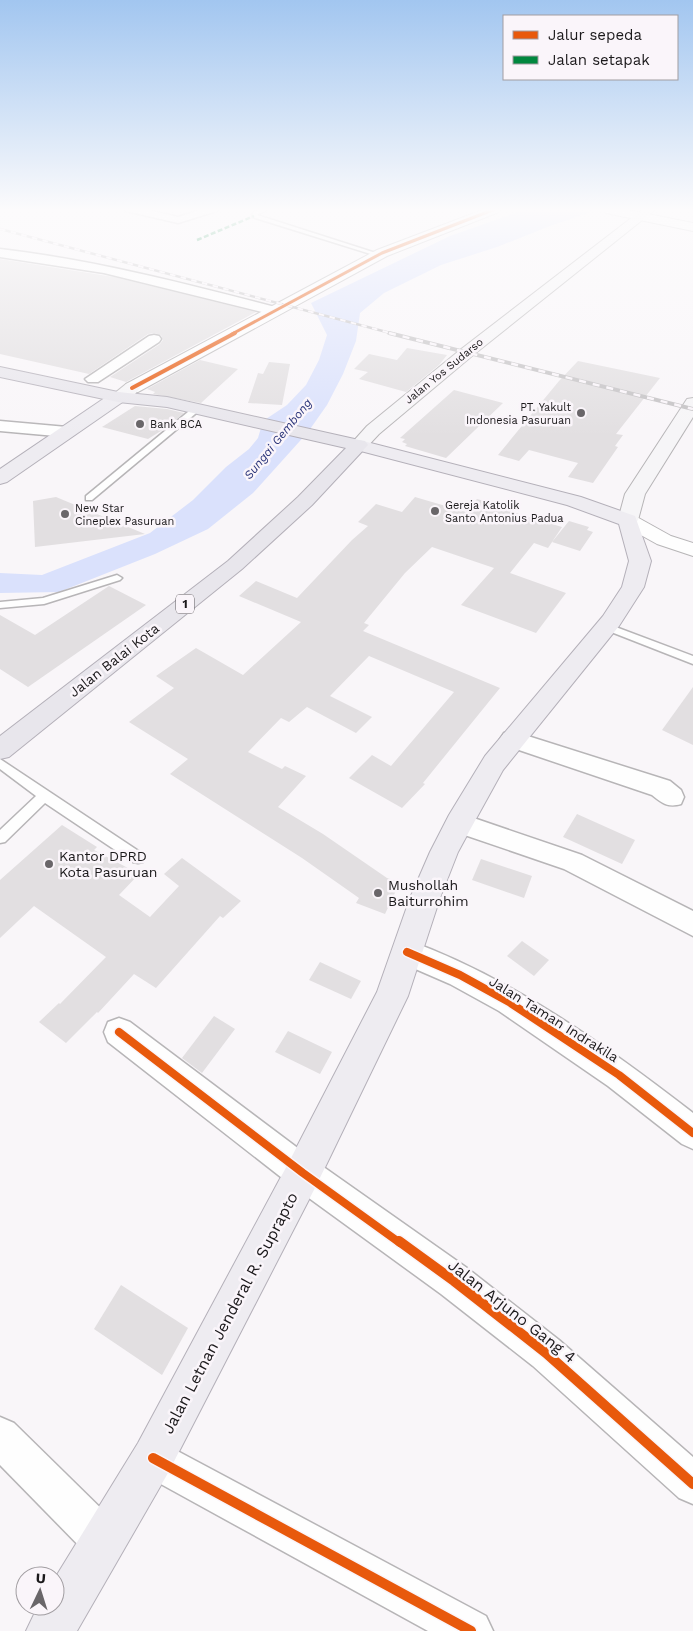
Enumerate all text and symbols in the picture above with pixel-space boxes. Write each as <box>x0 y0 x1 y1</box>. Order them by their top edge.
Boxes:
legend <box>503 15 678 80</box>
text: Jalur sepeda <box>548 26 642 44</box>
text: Jalan setapak <box>548 51 650 69</box>
street label: Jalan Yos Sudarso <box>402 335 486 407</box>
water label: Sungai Gembong <box>241 396 315 482</box>
place label: PT. Yakult Indonesia Pasuruan <box>466 401 571 427</box>
marker: PT. Yakult Indonesia Pasuruan <box>575 407 587 419</box>
marker: Bank BCA <box>134 418 146 430</box>
place label: Bank BCA <box>150 418 202 431</box>
place label: Gereja Katolik Santo Antonius Padua <box>445 499 564 525</box>
place label: New Star Cineplex Pasuruan <box>75 502 174 528</box>
marker: Gereja Katolik Santo Antonius Padua <box>429 505 441 517</box>
marker: New Star Cineplex Pasuruan <box>59 508 71 520</box>
road number: 1 <box>176 594 194 614</box>
street label: Jalan Balai Kota <box>66 620 162 700</box>
place label: Kantor DPRD Kota Pasuruan <box>59 848 158 880</box>
marker: Kantor DPRD Kota Pasuruan <box>43 858 55 870</box>
place label: Mushollah Baiturrohim <box>388 877 469 909</box>
marker: Mushollah Baiturrohim <box>372 887 384 899</box>
street label: Jalan Taman Indrakila <box>486 973 622 1065</box>
street label: Jalan Letnan Jenderal R. Suprapto <box>158 1189 302 1437</box>
street label: Jalan Arjuno Gang 4 <box>444 1255 580 1367</box>
north arrow <box>15 1566 65 1616</box>
text: U <box>35 1570 46 1586</box>

